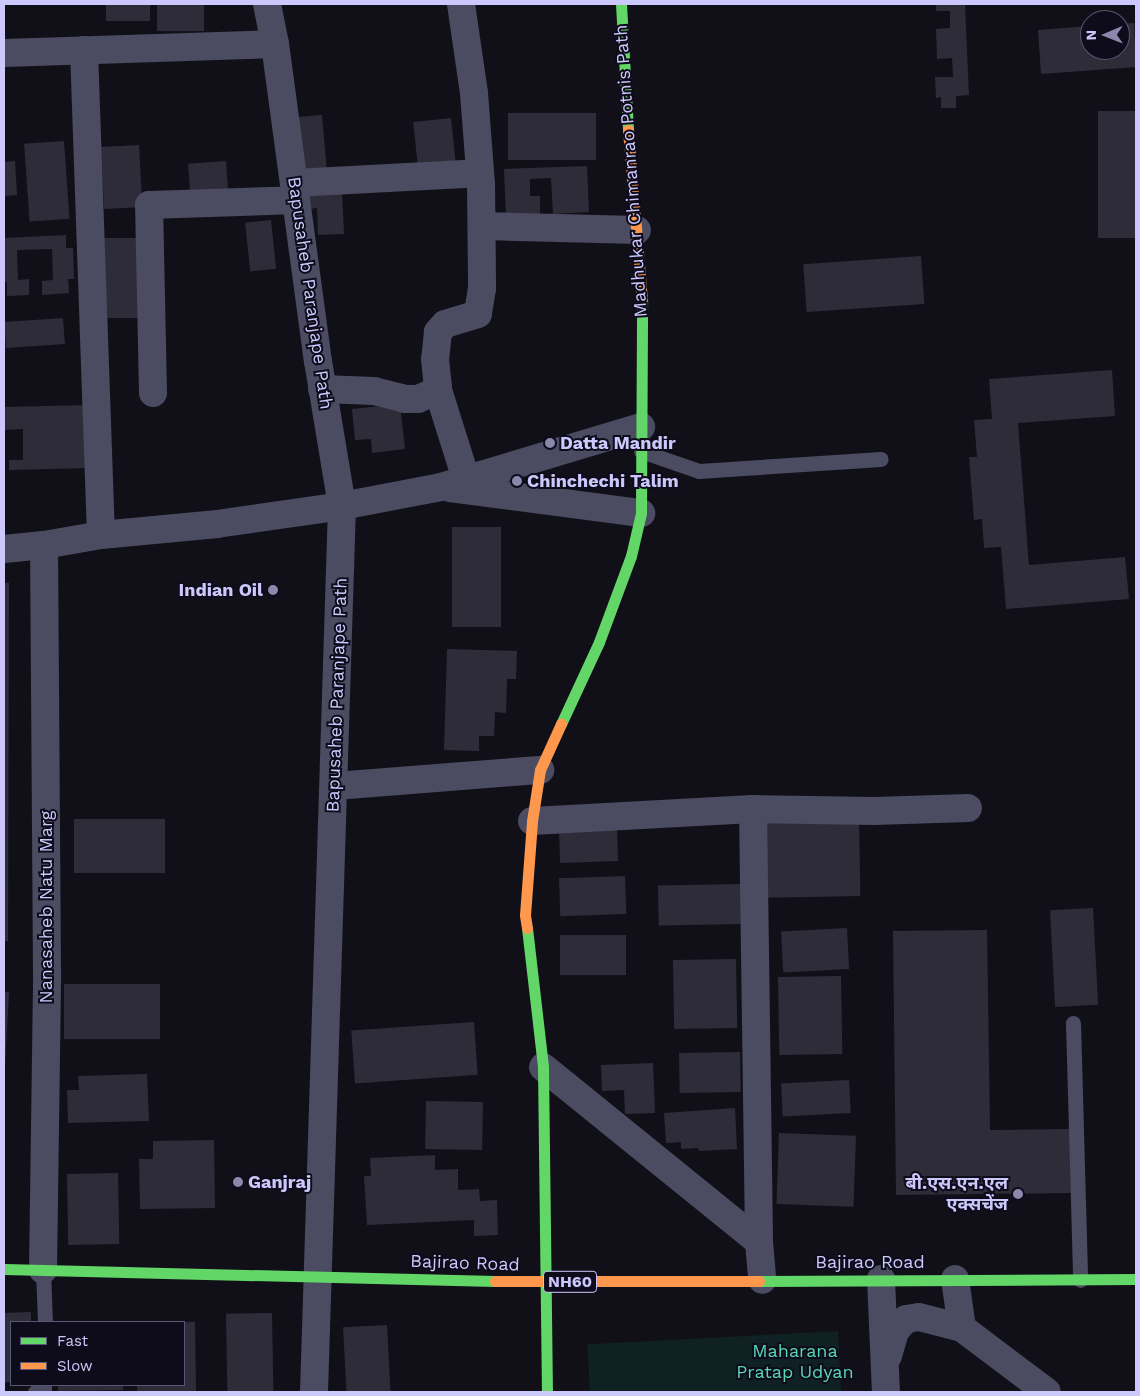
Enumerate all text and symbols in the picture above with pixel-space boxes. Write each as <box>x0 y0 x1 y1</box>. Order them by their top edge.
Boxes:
north arrow <box>1080 10 1130 60</box>
street label: Madhukar Chimanrao Potnis Path <box>610 24 652 318</box>
text: N <box>1083 30 1099 41</box>
street label: Bapusaheb Paranjape Path <box>283 175 337 411</box>
place label: Datta Mandir <box>560 432 676 454</box>
marker: Datta Mandir <box>544 437 556 449</box>
place label: Chinchechi Talim <box>527 470 679 492</box>
marker: Chinchechi Talim <box>511 475 523 487</box>
street label: Bapusaheb Paranjape Path <box>322 577 352 813</box>
place label: Indian Oil <box>179 579 263 601</box>
marker: Indian Oil <box>267 584 279 596</box>
street label: Nanasaheb Natu Marg <box>35 811 57 1003</box>
place label: Ganjraj <box>248 1171 311 1193</box>
place label: बी.एस.एन.एल एक्सचेंज <box>905 1173 1008 1216</box>
marker: Ganjraj <box>232 1176 244 1188</box>
marker: बी.एस.एन.एल एक्सचेंज <box>1012 1188 1024 1200</box>
street label: Bajirao Road <box>410 1250 520 1276</box>
street label: Bajirao Road <box>815 1251 925 1273</box>
road number: NH60 <box>542 1268 598 1295</box>
legend <box>10 1321 185 1386</box>
text: Fast <box>57 1332 88 1350</box>
park label: Maharana Pratap Udyan <box>736 1341 854 1384</box>
text: Slow <box>57 1357 93 1375</box>

